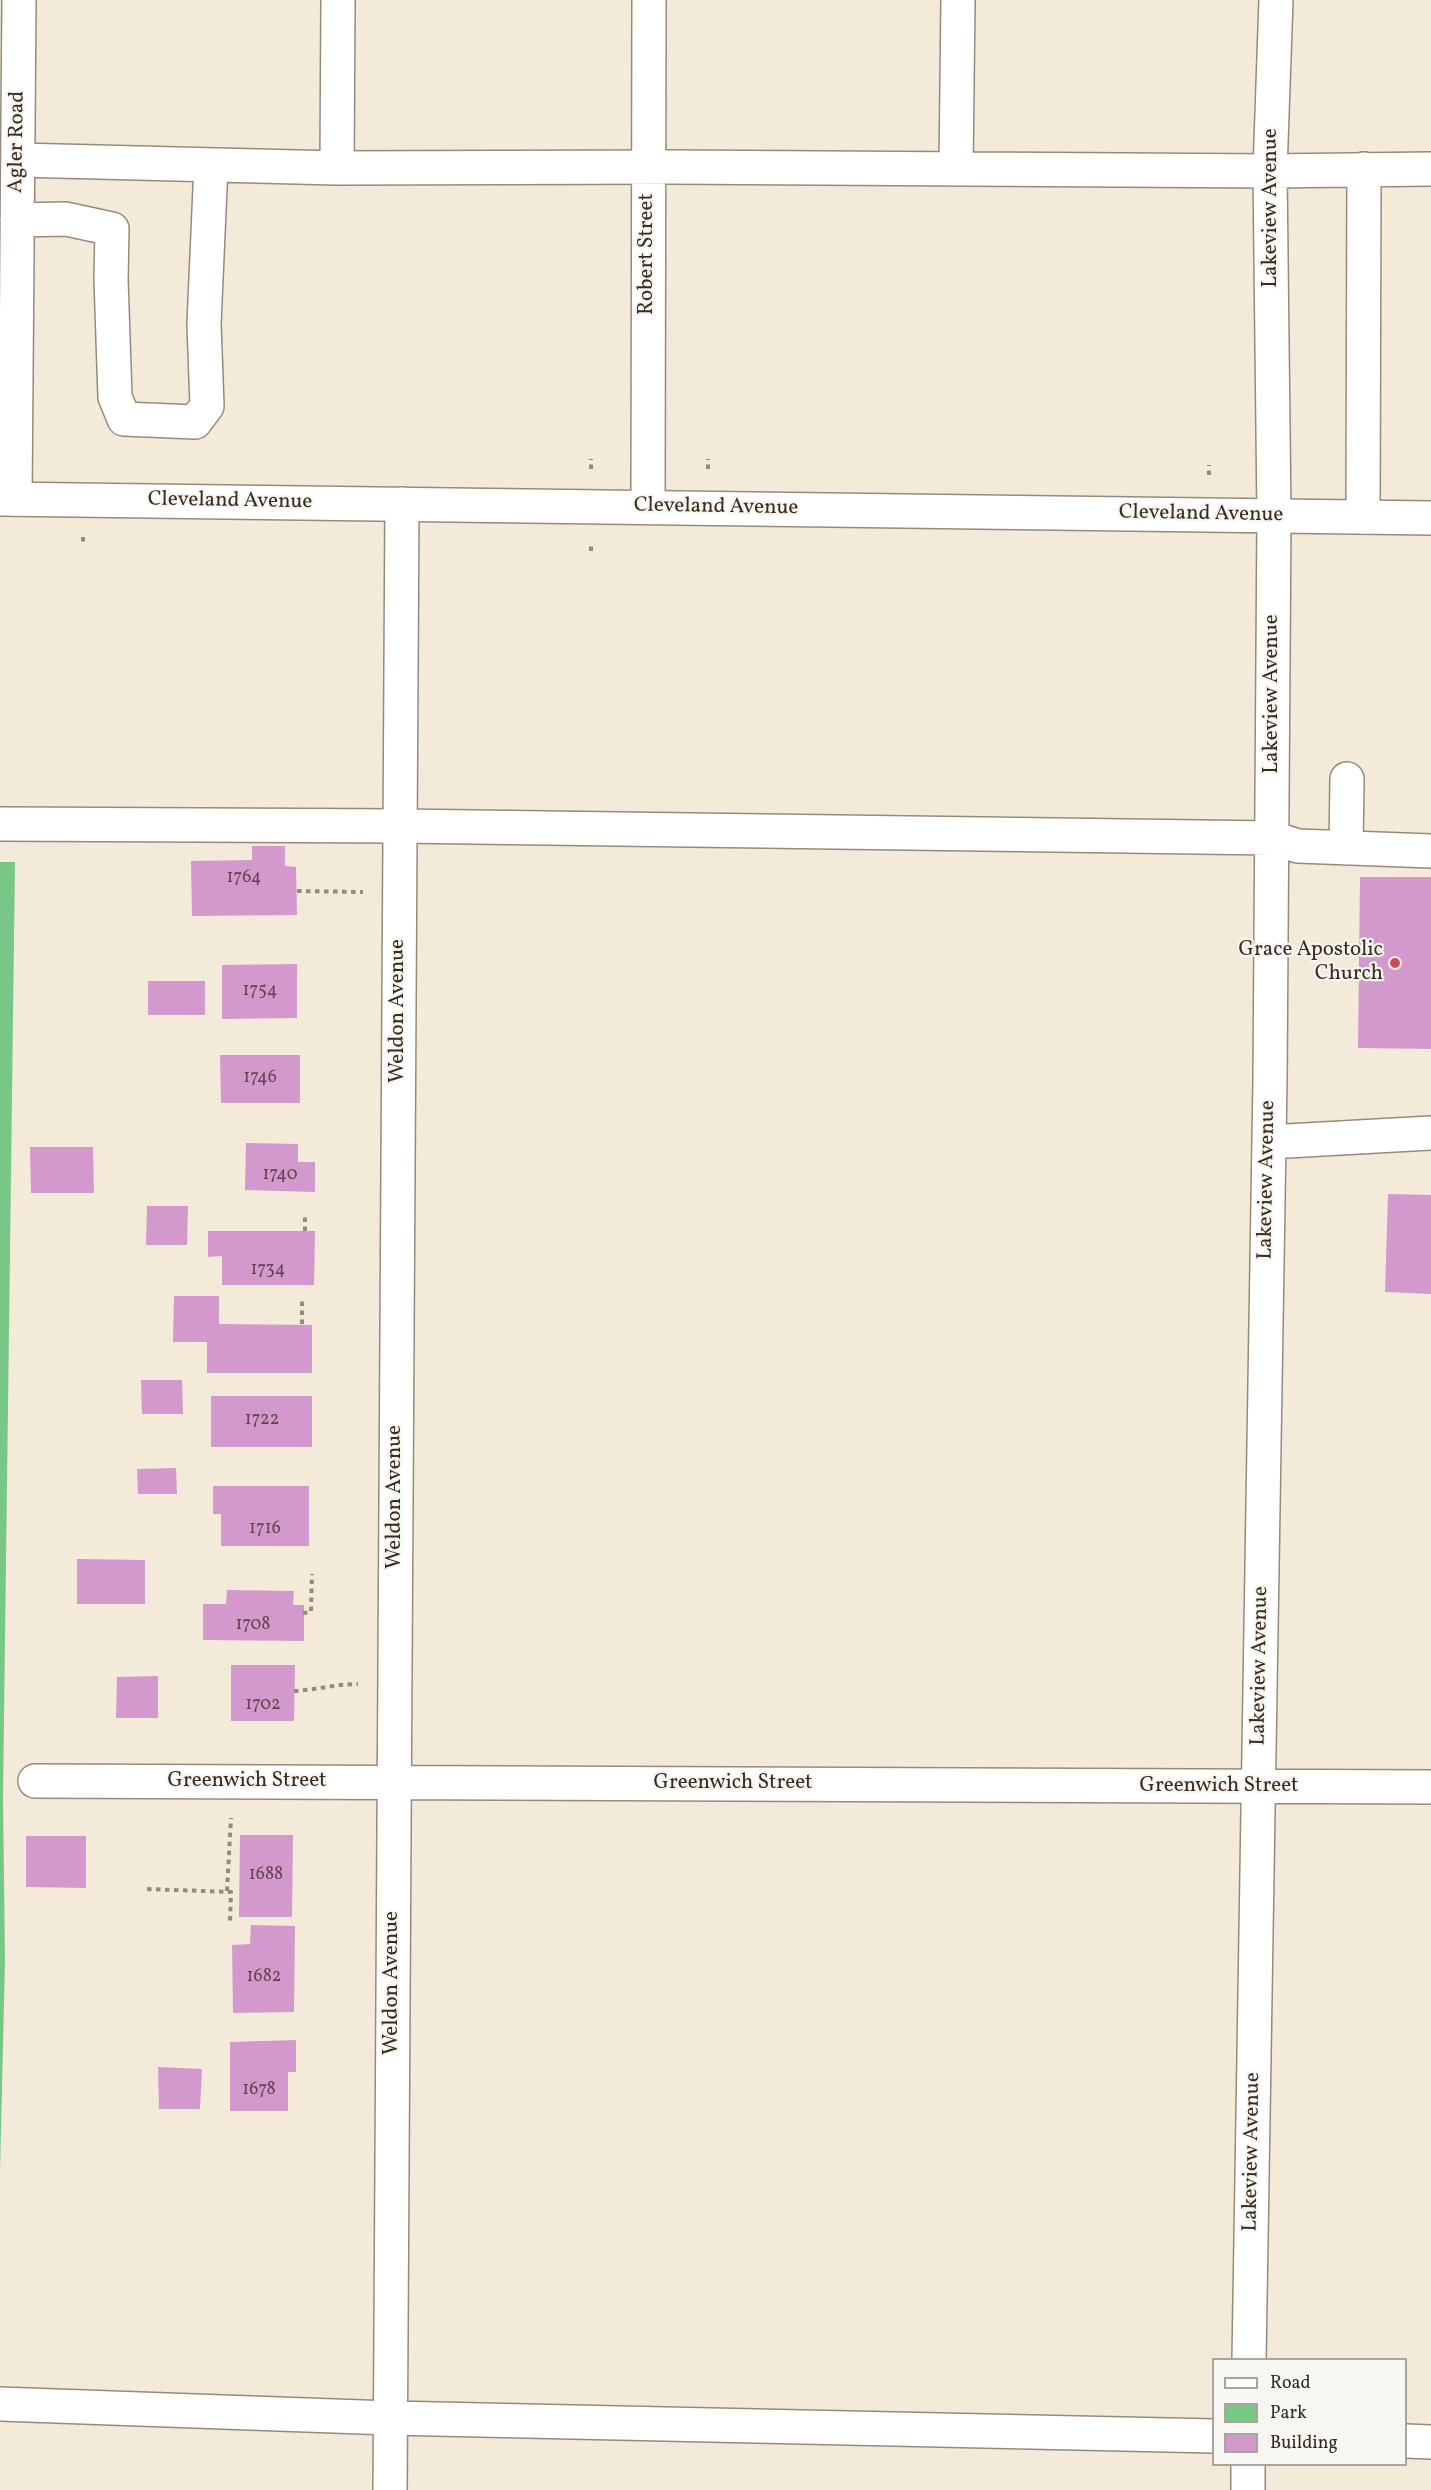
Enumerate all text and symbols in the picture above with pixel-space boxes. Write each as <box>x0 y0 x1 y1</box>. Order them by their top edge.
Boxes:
street label: Agler Road <box>5 91 31 193</box>
street label: Lakeview Avenue <box>1259 128 1285 288</box>
street label: Robert Street <box>635 193 661 315</box>
street label: Cleveland Avenue <box>148 488 312 516</box>
street label: Cleveland Avenue <box>634 494 798 522</box>
street label: Cleveland Avenue <box>1119 501 1283 529</box>
street label: Lakeview Avenue <box>1260 614 1286 774</box>
house number: 1764 <box>226 868 262 890</box>
place label: Grace Apostolic Church <box>1239 938 1383 988</box>
street label: Weldon Avenue <box>386 939 412 1083</box>
marker: Grace Apostolic Church <box>1388 956 1402 970</box>
house number: 1754 <box>242 981 278 1003</box>
house number: 1746 <box>243 1068 277 1090</box>
street label: Lakeview Avenue <box>1254 1100 1282 1260</box>
house number: 1740 <box>262 1165 298 1187</box>
house number: 1734 <box>250 1260 286 1282</box>
house number: 1722 <box>245 1410 279 1432</box>
street label: Weldon Avenue <box>383 1425 409 1569</box>
house number: 1716 <box>249 1519 281 1541</box>
street label: Lakeview Avenue <box>1247 1586 1275 1746</box>
house number: 1708 <box>236 1615 270 1637</box>
house number: 1702 <box>245 1695 281 1717</box>
street label: Greenwich Street <box>168 1769 326 1795</box>
street label: Greenwich Street <box>654 1771 812 1797</box>
street label: Greenwich Street <box>1140 1774 1298 1800</box>
house number: 1688 <box>249 1865 283 1887</box>
street label: Weldon Avenue <box>380 1911 406 2055</box>
house number: 1682 <box>247 1967 281 1989</box>
street label: Lakeview Avenue <box>1239 2072 1267 2232</box>
house number: 1678 <box>242 2080 276 2102</box>
legend <box>1212 2358 1407 2466</box>
text: Road <box>1270 2371 1311 2396</box>
text: Park <box>1270 2401 1307 2426</box>
text: Building <box>1270 2431 1338 2456</box>

